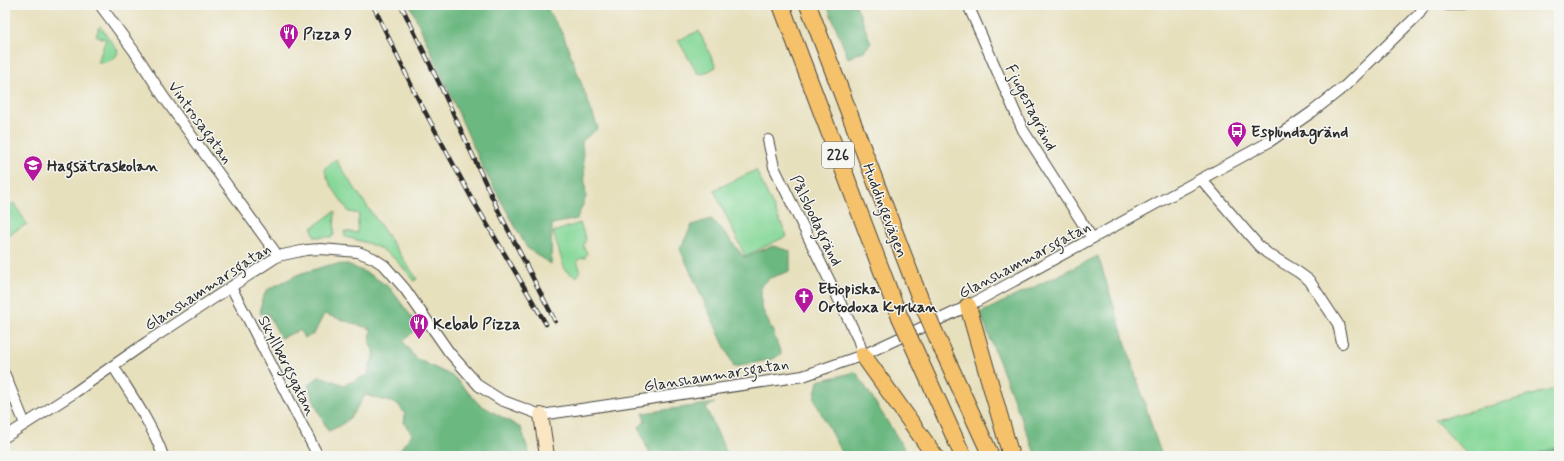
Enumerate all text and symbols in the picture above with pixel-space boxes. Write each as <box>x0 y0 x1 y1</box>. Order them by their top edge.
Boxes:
restaurant icon: Pizza 9 <box>278 22 300 50</box>
place label: Pizza 9 <box>303 24 352 45</box>
street label: Fjugestagränd <box>999 61 1061 155</box>
street label: Vintrosagatan <box>162 77 237 169</box>
bus stop icon: Esplundagränd <box>1226 120 1248 148</box>
place label: Esplundagränd <box>1251 122 1348 145</box>
road number: 226 <box>822 142 854 168</box>
school or university icon: Hagsätraskolan <box>22 154 44 182</box>
place label: Hagsätraskolan <box>47 156 159 179</box>
street label: Huddingevägen <box>856 160 912 261</box>
street label: Pålsbodagränd <box>784 172 847 270</box>
street label: Glanshammarsgatan <box>955 217 1095 305</box>
street label: Glanshammarsgatan <box>141 238 276 337</box>
place label: Etiopiska Ortodoxa Kyrkan <box>818 279 938 318</box>
church icon: Etiopiska Ortodoxa Kyrkan <box>793 286 815 314</box>
street label: Skyllbergsgatan <box>252 312 321 420</box>
restaurant icon: Kebab Pizza <box>408 312 430 340</box>
place label: Kebab Pizza <box>433 314 520 335</box>
street label: Glanshammarsgatan <box>642 354 791 398</box>

